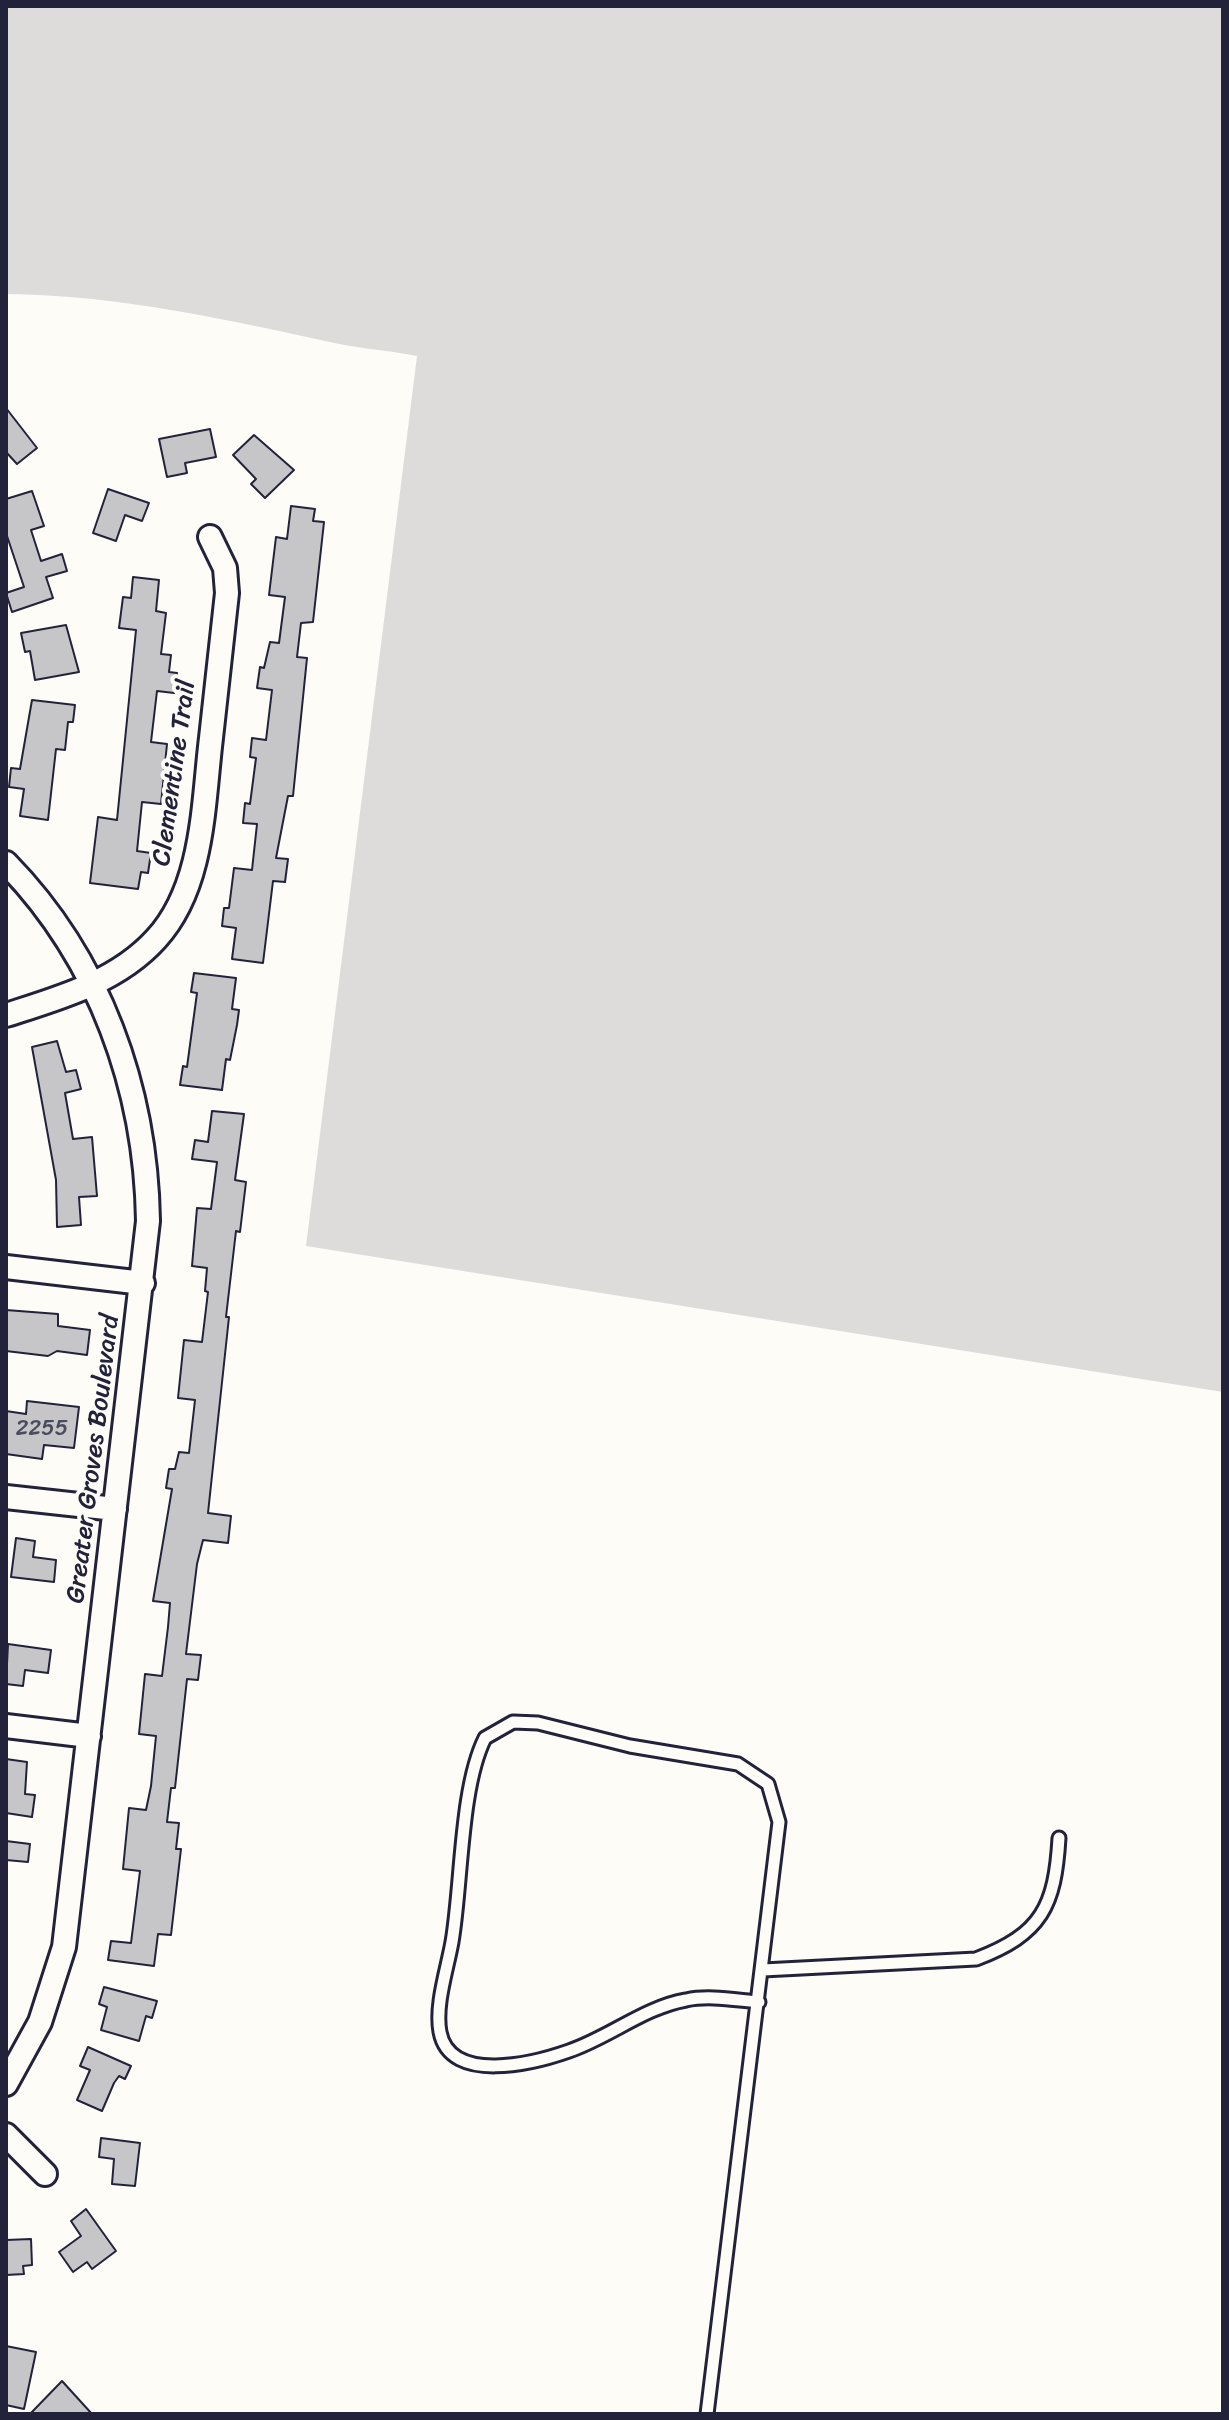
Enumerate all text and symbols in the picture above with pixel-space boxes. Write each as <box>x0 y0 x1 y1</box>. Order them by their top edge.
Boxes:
street label: Clementine Trail <box>147 678 203 868</box>
street label: Greater Groves Boulevard <box>61 1313 127 1605</box>
house number: 2255 <box>16 1416 68 1442</box>

